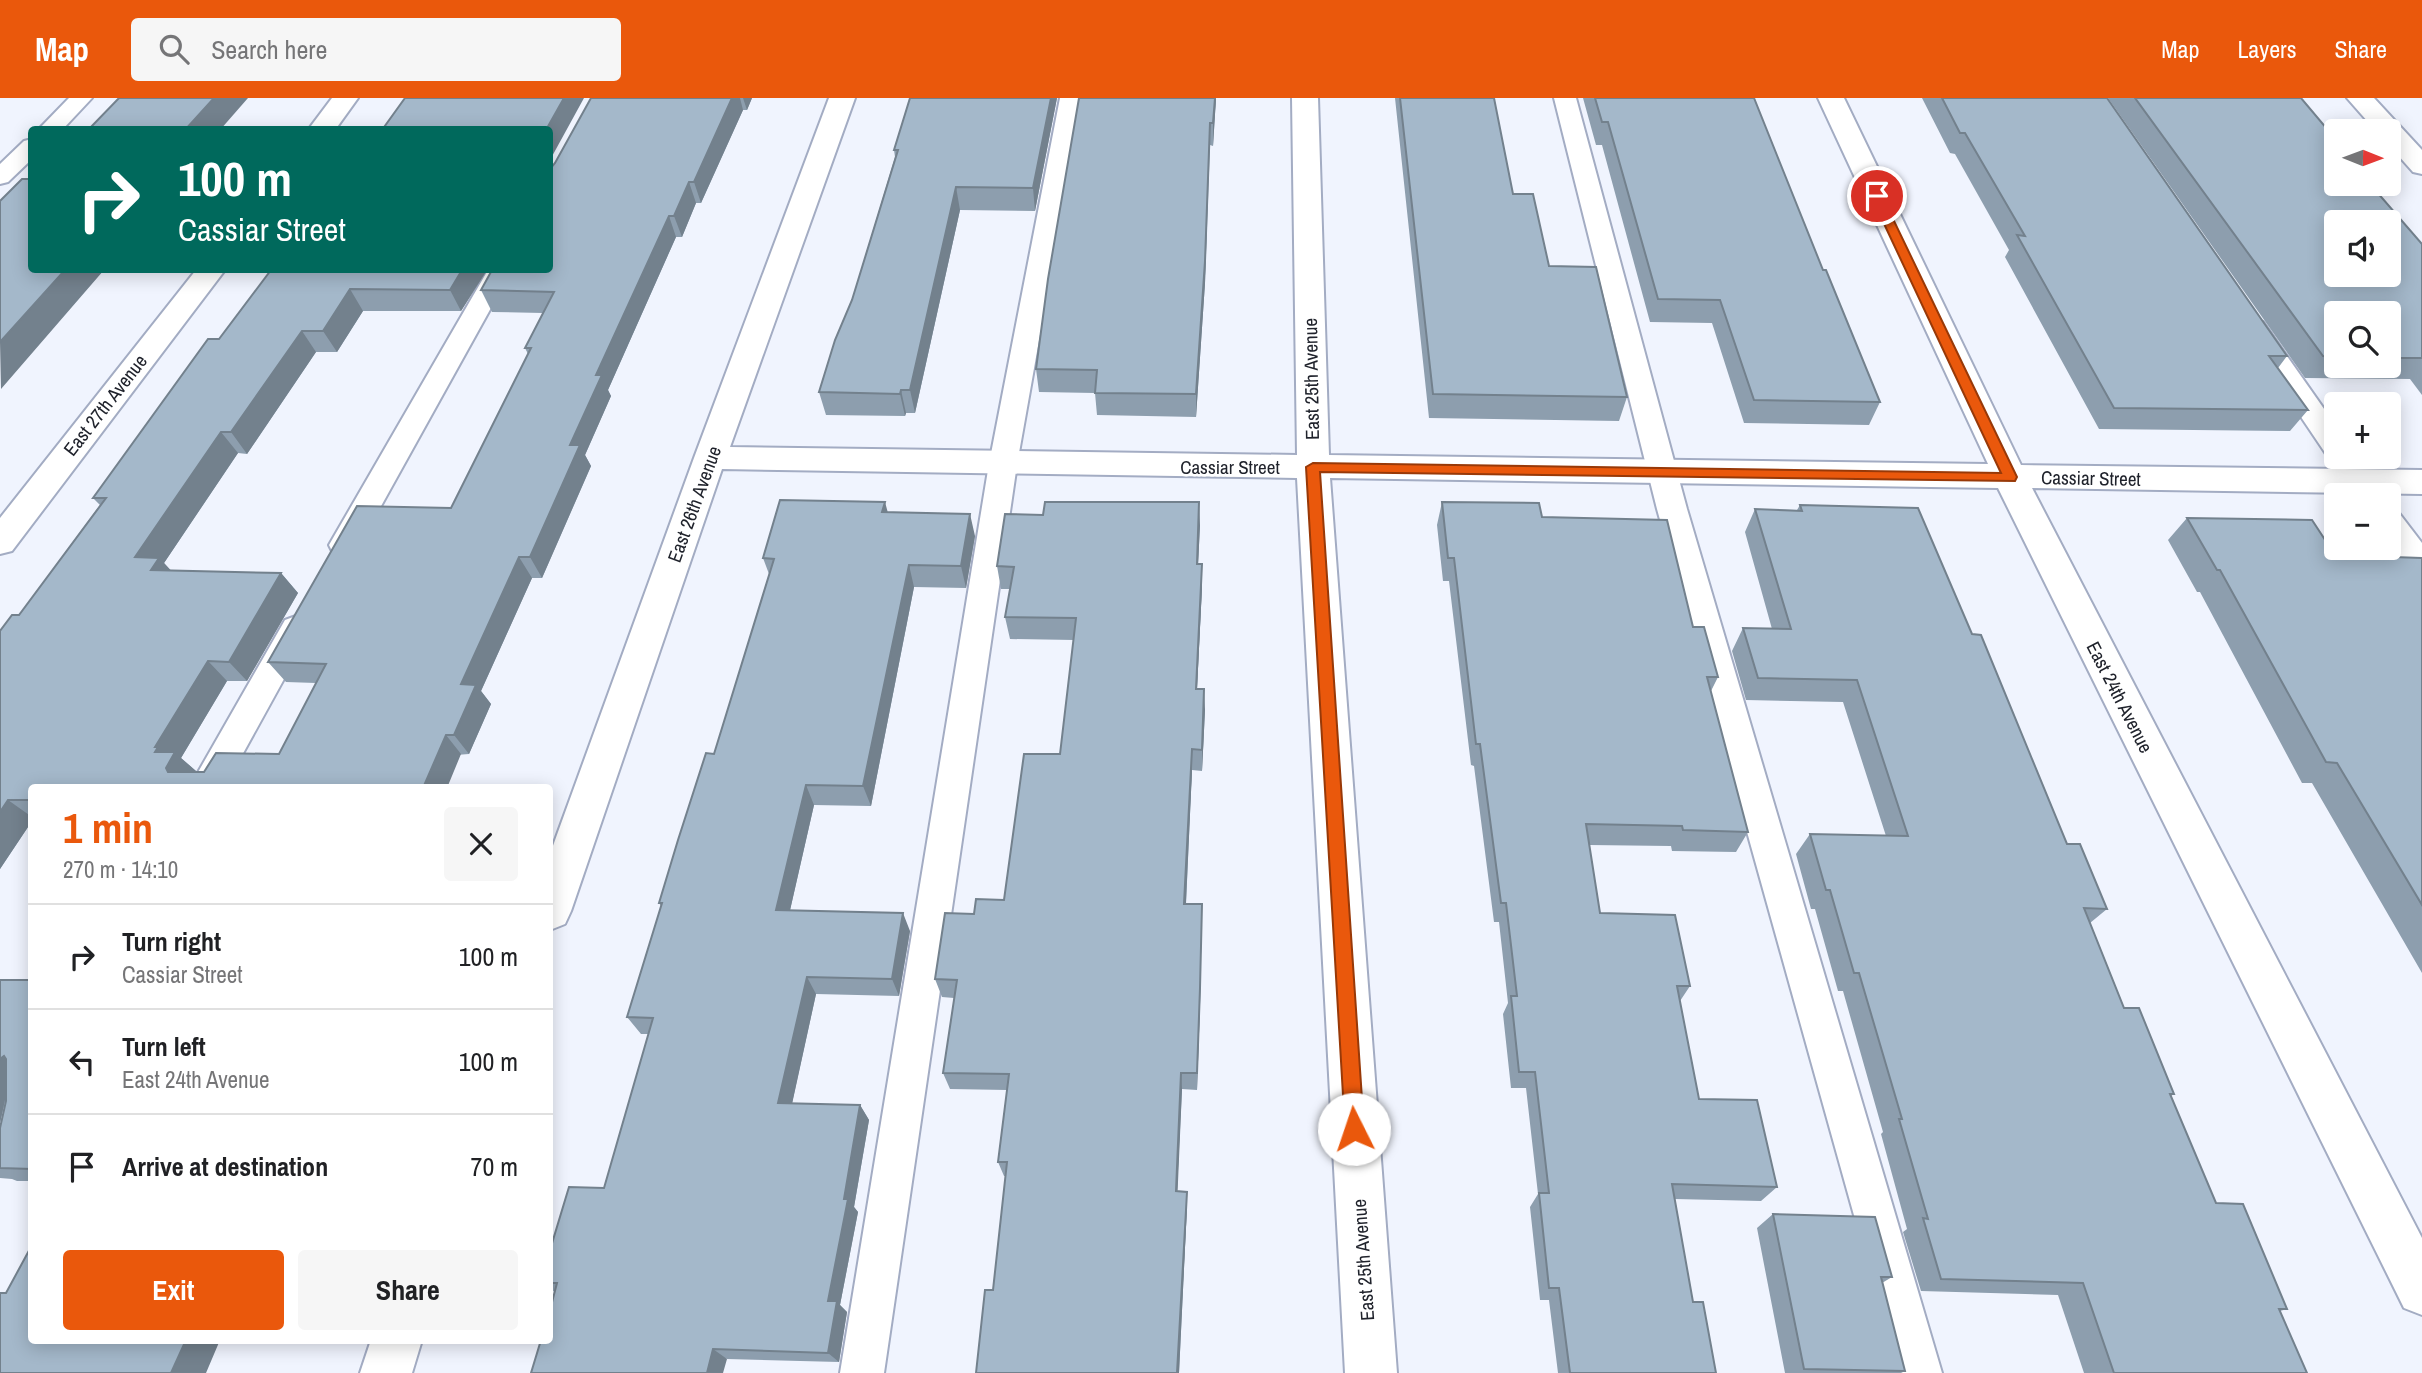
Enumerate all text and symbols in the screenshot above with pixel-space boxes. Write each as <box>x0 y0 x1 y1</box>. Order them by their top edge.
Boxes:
search box <box>131 18 621 81</box>
text: Map <box>35 27 89 71</box>
icon: search <box>155 30 193 68</box>
text: Search here <box>211 32 327 67</box>
text: Map <box>2161 33 2199 65</box>
text: Layers <box>2237 33 2296 65</box>
text: Share <box>2334 33 2387 65</box>
north arrow <box>2324 119 2401 196</box>
map controls <box>2324 119 2401 560</box>
text: 100 m <box>178 145 292 211</box>
icon: right <box>63 154 154 245</box>
pin <box>1847 166 1907 226</box>
icon: arrive <box>1858 177 1896 215</box>
text: Cassiar Street <box>178 208 346 251</box>
button: sound <box>2324 210 2401 287</box>
button: search <box>2324 301 2401 378</box>
street label: East 25th Avenue <box>1297 318 1325 440</box>
street label: East 27th Avenue <box>57 349 153 461</box>
button: + <box>2324 392 2401 469</box>
street label: East 26th Avenue <box>661 442 727 566</box>
street label: Cassiar Street <box>1180 454 1280 480</box>
street label: Cassiar Street <box>2041 464 2142 492</box>
button: − <box>2324 483 2401 560</box>
street label: East 24th Avenue <box>2081 637 2159 757</box>
text: 1 min <box>63 800 153 856</box>
button: close <box>444 807 518 881</box>
text: 270 m · 14:10 <box>63 854 178 885</box>
text: Turn right <box>122 924 221 959</box>
icon: right <box>63 938 101 976</box>
text: 100 m <box>459 939 518 974</box>
text: Cassiar Street <box>122 959 243 990</box>
text: Turn left <box>122 1029 206 1064</box>
icon: left <box>63 1043 101 1081</box>
text: 100 m <box>459 1044 518 1079</box>
text: East 24th Avenue <box>122 1064 270 1095</box>
position arrow <box>1317 1092 1391 1166</box>
icon: arrive <box>63 1148 101 1186</box>
text: Arrive at destination <box>122 1149 328 1184</box>
text: 70 m <box>471 1149 518 1184</box>
street label: East 25th Avenue <box>1346 1198 1380 1322</box>
button: Exit <box>63 1250 284 1330</box>
button: Share <box>298 1250 518 1330</box>

